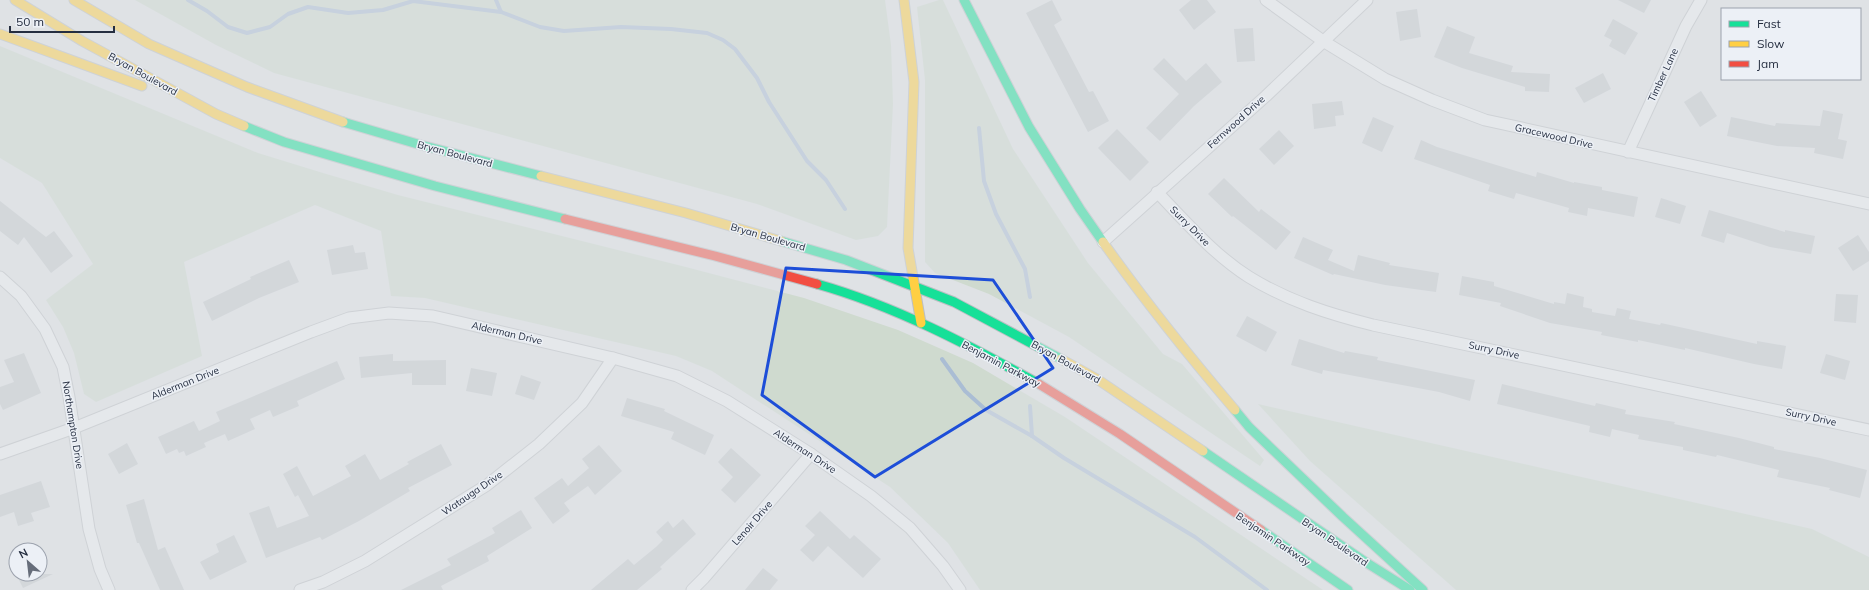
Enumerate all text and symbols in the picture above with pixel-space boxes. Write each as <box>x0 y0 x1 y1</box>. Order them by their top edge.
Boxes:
scale bar <box>10 8 114 34</box>
legend <box>1721 8 1861 80</box>
text: 50 m <box>16 14 44 29</box>
text: Fast <box>1757 16 1781 31</box>
text: Slow <box>1757 36 1785 51</box>
street label: Timber Lane <box>1645 46 1681 104</box>
street label: Bryan Boulevard <box>106 50 180 98</box>
text: Jam <box>1757 56 1779 71</box>
street label: Fernwood Drive <box>1204 93 1268 151</box>
street label: Gracewood Drive <box>1514 121 1594 151</box>
street label: Bryan Boulevard <box>416 138 494 170</box>
street label: Surry Drive <box>1167 203 1213 249</box>
street label: Bryan Boulevard <box>729 220 807 254</box>
street label: Alderman Drive <box>470 319 544 347</box>
street label: Benjamin Parkway <box>960 338 1043 390</box>
street label: Bryan Boulevard <box>1029 338 1103 386</box>
street label: Surry Drive <box>1467 338 1521 362</box>
street label: Alderman Drive <box>149 363 221 403</box>
street label: Northampton Drive <box>60 380 86 470</box>
street label: Surry Drive <box>1784 405 1838 429</box>
street label: Alderman Drive <box>771 426 839 476</box>
street label: Watauga Drive <box>439 468 505 518</box>
street label: Lenoir Drive <box>729 498 775 548</box>
street label: Benjamin Parkway <box>1233 509 1313 569</box>
street label: Bryan Boulevard <box>1299 515 1371 569</box>
north arrow <box>8 542 48 582</box>
text: N <box>16 545 30 561</box>

